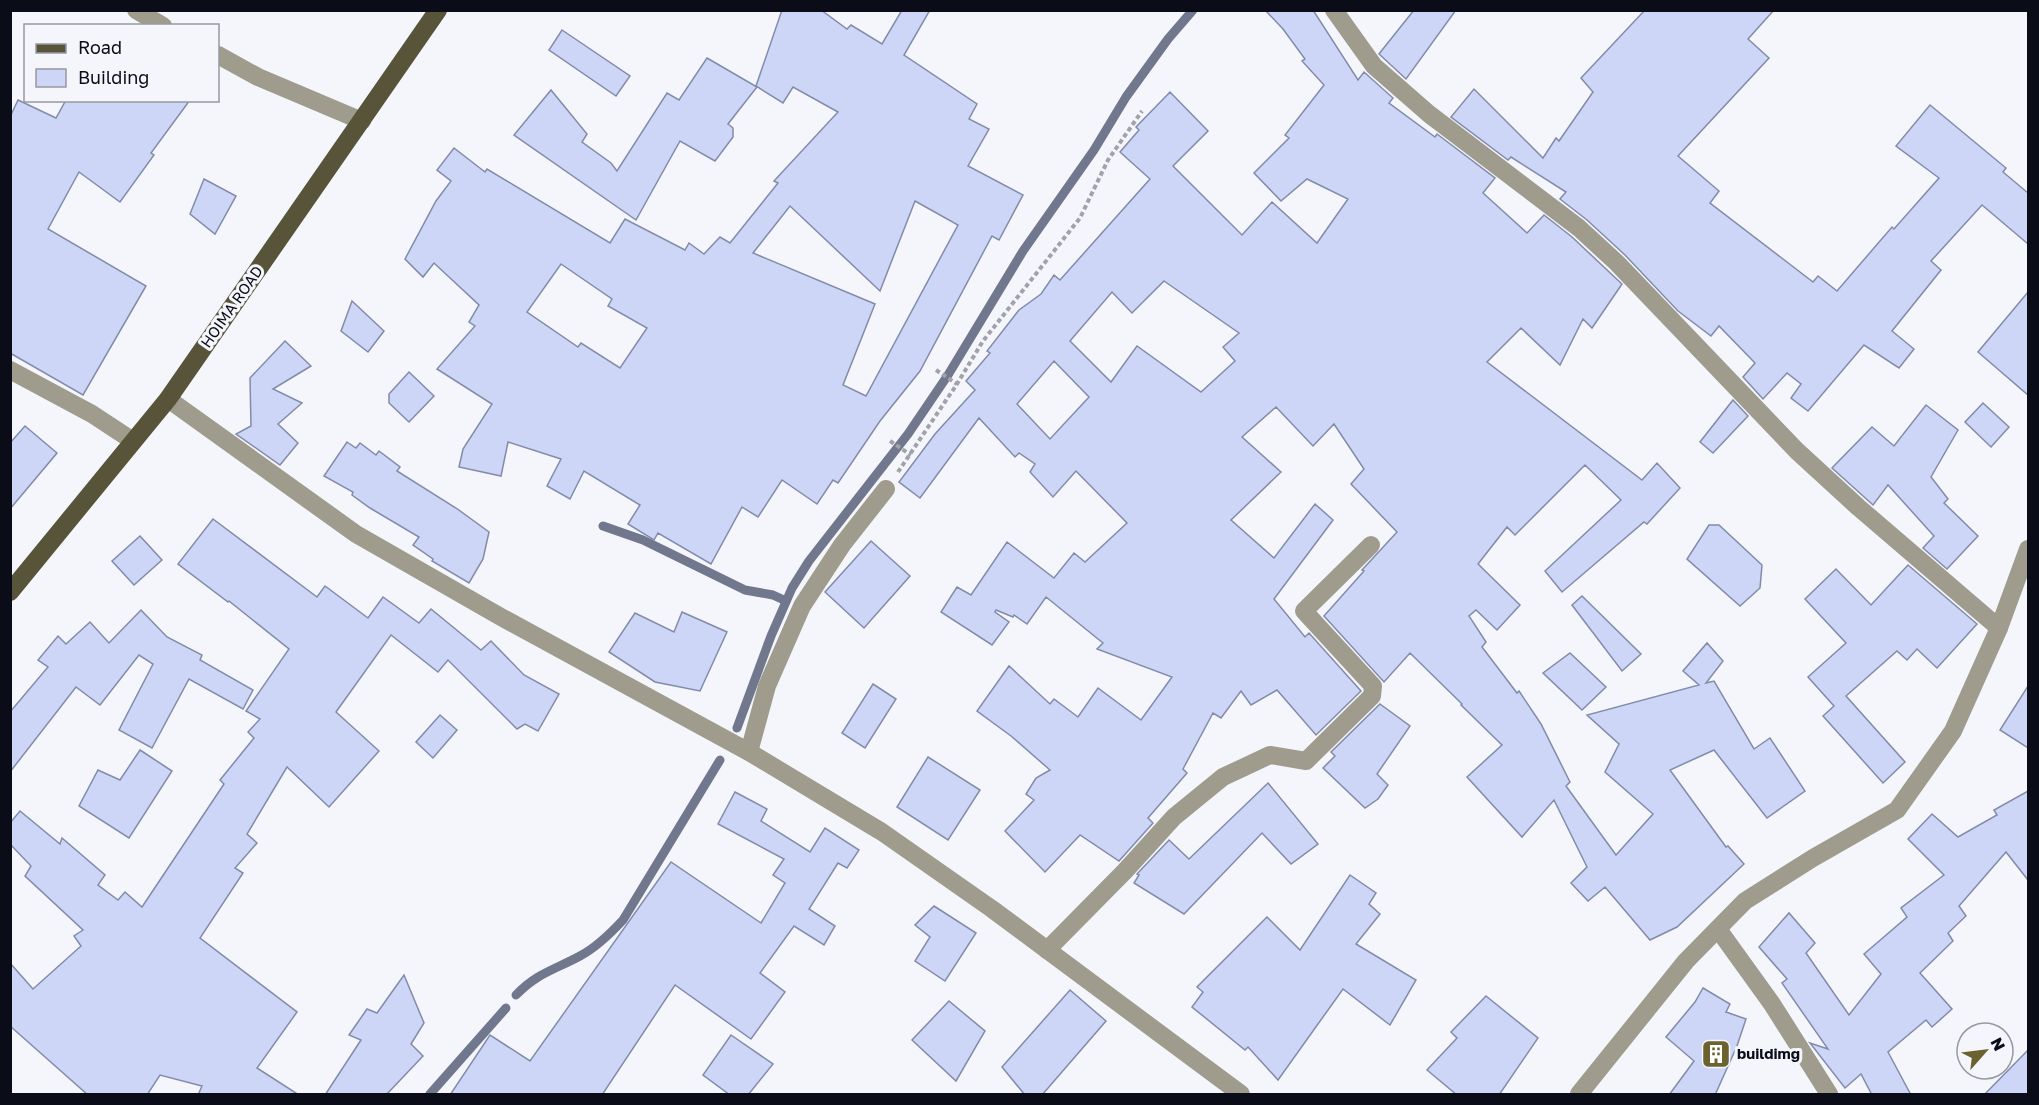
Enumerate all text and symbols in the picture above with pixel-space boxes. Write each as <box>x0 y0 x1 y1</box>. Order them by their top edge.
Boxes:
legend <box>24 24 219 102</box>
text: Road <box>78 36 122 58</box>
text: Building <box>78 66 149 88</box>
street label: HOIMA ROAD <box>196 262 266 351</box>
north arrow <box>1955 1021 2015 1081</box>
text: N <box>1987 1034 2010 1054</box>
building icon: buildimg <box>1700 1038 1732 1070</box>
place label: buildimg <box>1737 1044 1800 1062</box>

